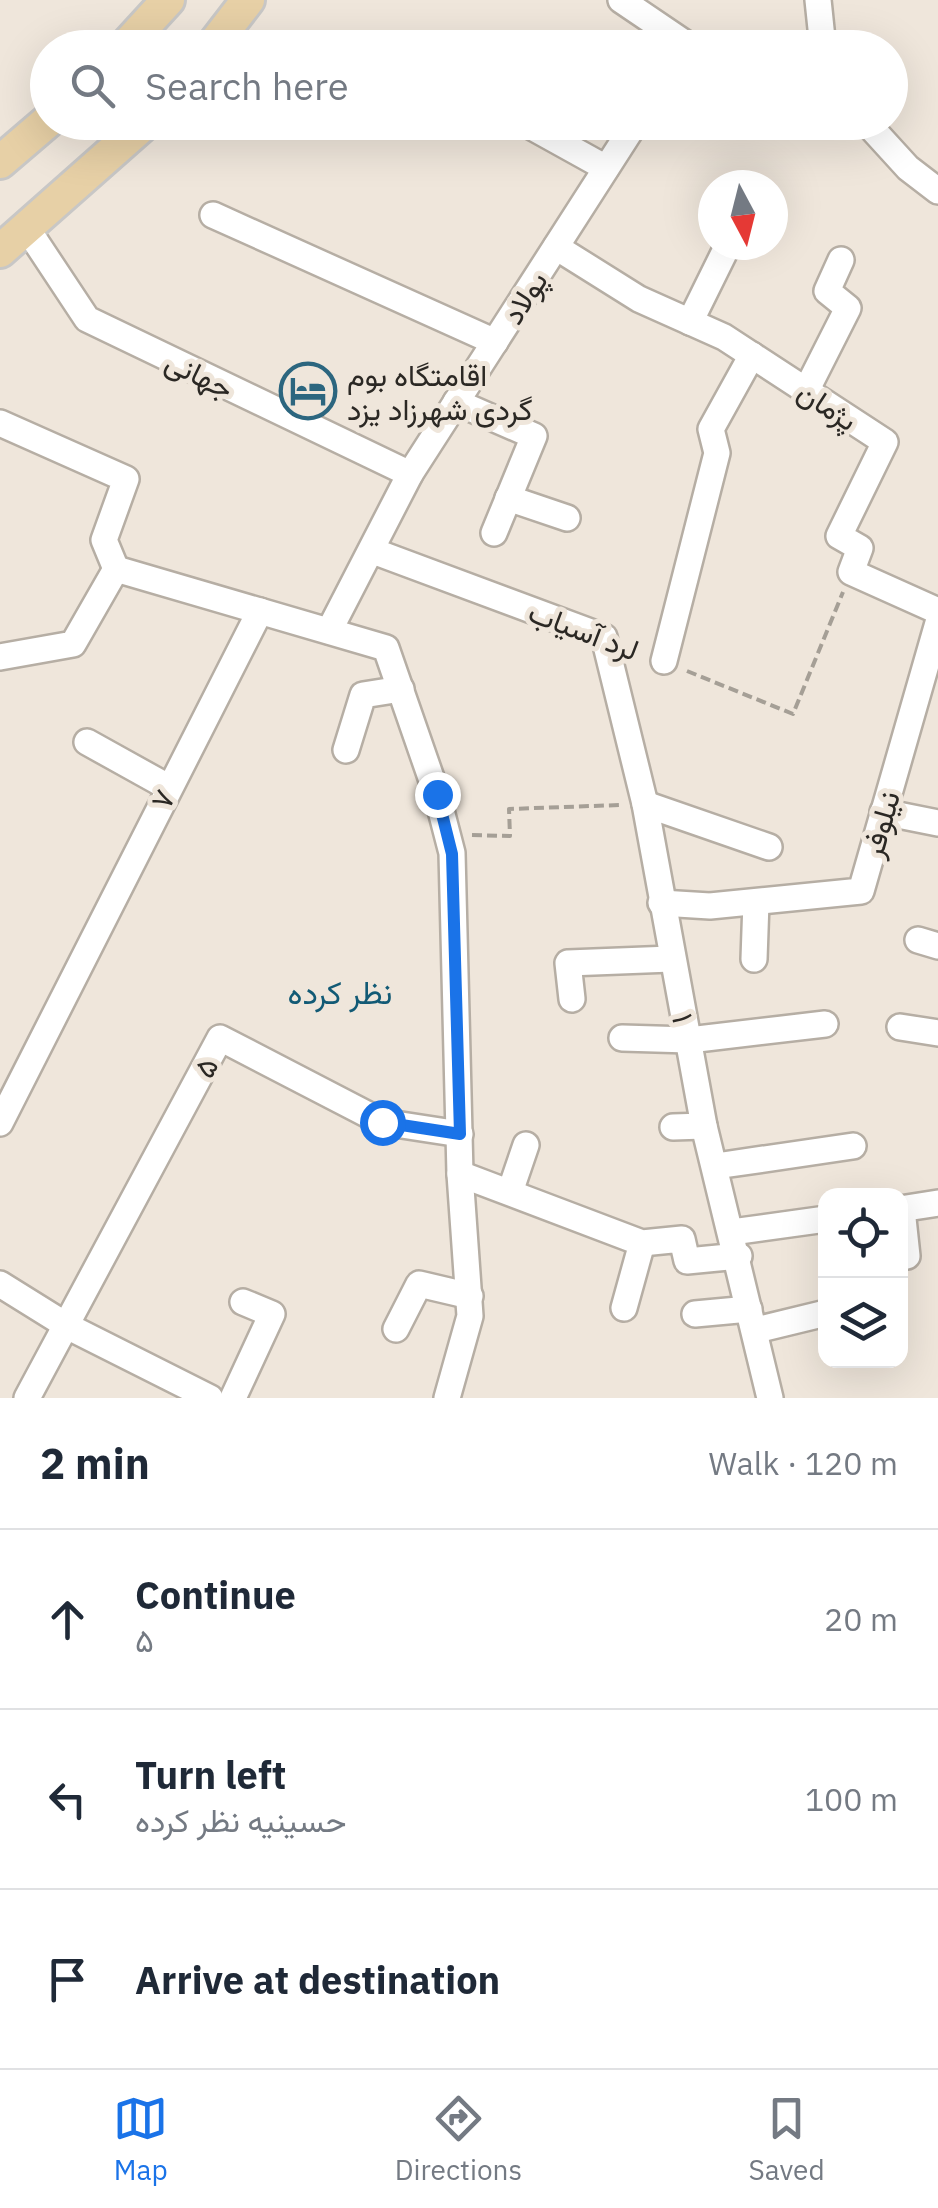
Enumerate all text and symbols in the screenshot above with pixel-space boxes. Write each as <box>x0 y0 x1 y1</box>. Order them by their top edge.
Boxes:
search box <box>30 30 908 140</box>
icon: search <box>65 58 120 113</box>
text: Search here <box>145 61 349 110</box>
north arrow <box>698 170 788 260</box>
street label: پولاد <box>492 263 557 332</box>
street label: جهانی <box>160 341 240 407</box>
place label: اقامتگاه بوم گردی شهرزاد یزد <box>347 355 532 428</box>
hotel icon: اقامتگاه بوم گردی شهرزاد یزد <box>278 361 338 421</box>
street label: پژمان <box>789 371 865 440</box>
street label: لرد آسیاب <box>523 591 645 669</box>
route end <box>415 772 461 818</box>
street label: ۷ <box>141 782 183 816</box>
street label: نیلوفر <box>852 786 908 863</box>
district label: نظر کرده <box>288 971 392 1013</box>
street label: ۱ <box>664 1010 704 1026</box>
street label: ۵ <box>184 1050 226 1084</box>
route start <box>360 1100 406 1146</box>
map controls <box>818 1188 908 1368</box>
button: locate <box>818 1188 908 1278</box>
button: layers <box>818 1278 908 1368</box>
text: 2 min <box>40 1436 150 1491</box>
text: Walk · 120 m <box>709 1442 898 1484</box>
text: Continue <box>135 1570 296 1619</box>
icon: ahead <box>40 1592 95 1647</box>
text: 20 m <box>824 1598 898 1640</box>
text: ۵ <box>135 1619 154 1661</box>
text: Turn left <box>135 1750 286 1799</box>
icon: left <box>40 1772 95 1827</box>
text: 100 m <box>805 1778 898 1820</box>
text: حسینیه نظر کرده <box>135 1799 347 1841</box>
icon: arrive <box>40 1952 95 2007</box>
text: Arrive at destination <box>135 1955 500 2004</box>
tab: Map <box>113 2091 168 2188</box>
tab: Directions <box>395 2091 522 2188</box>
tab: Saved <box>749 2091 825 2188</box>

